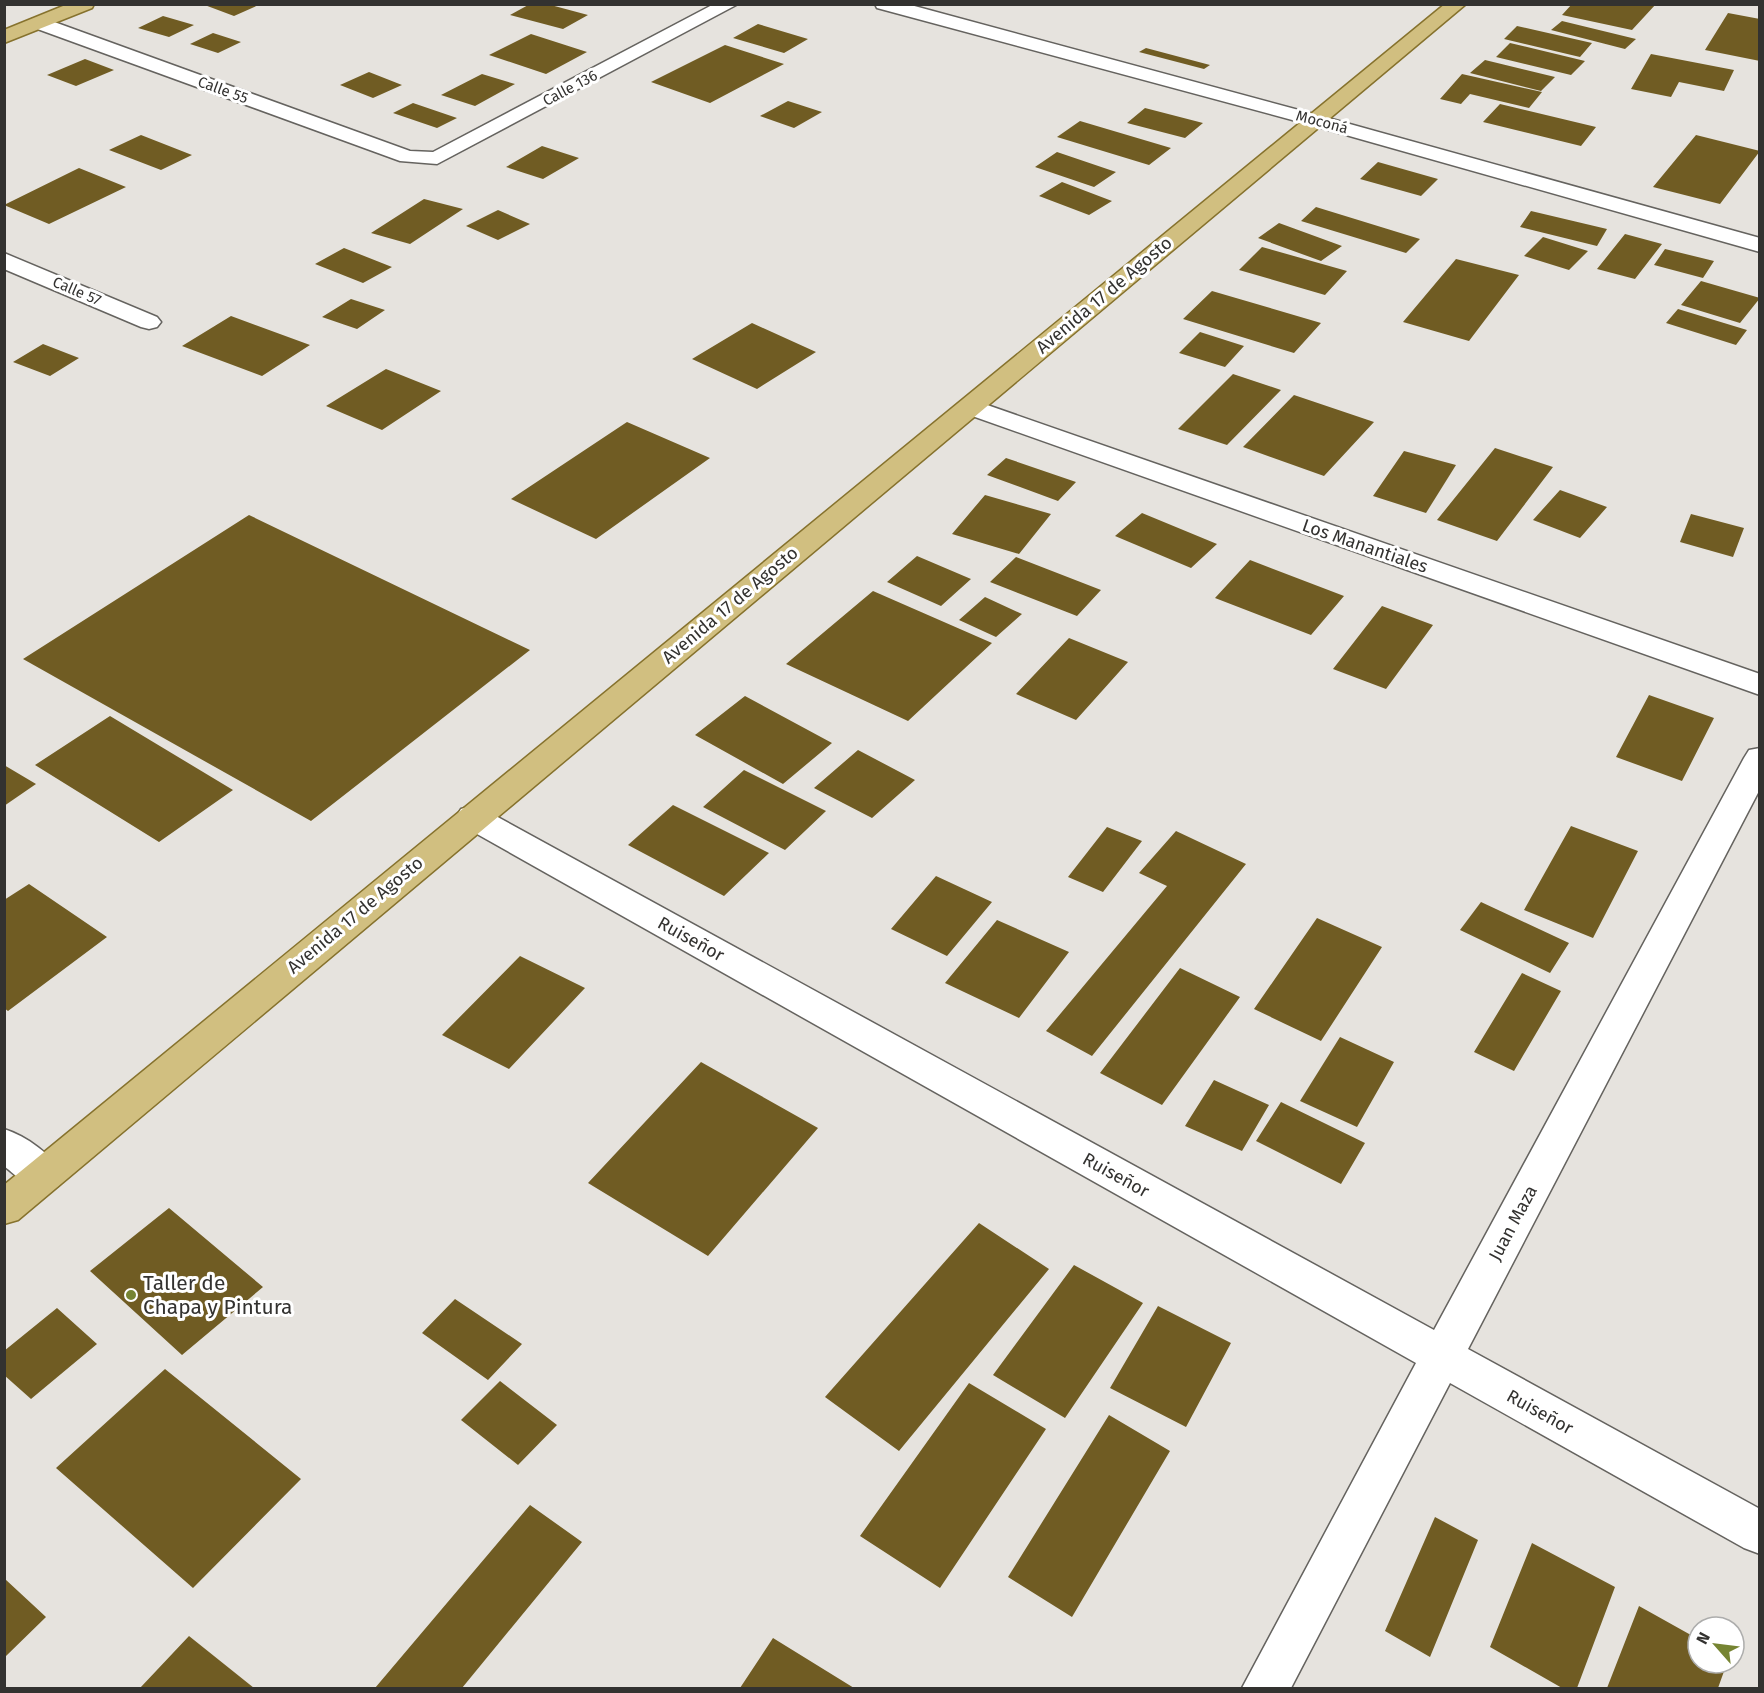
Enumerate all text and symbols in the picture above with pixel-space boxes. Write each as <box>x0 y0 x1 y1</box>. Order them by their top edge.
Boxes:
street label: Calle 136 <box>540 66 600 110</box>
street label: Calle 55 <box>195 73 251 107</box>
street label: Moconá <box>1294 106 1350 138</box>
street label: Avenida 17 de Agosto <box>1032 232 1176 358</box>
street label: Calle 57 <box>50 273 104 309</box>
street label: Los Manantiales <box>1299 514 1431 578</box>
street label: Avenida 17 de Agosto <box>658 542 802 668</box>
street label: Avenida 17 de Agosto <box>283 852 427 978</box>
street label: Ruiseñor <box>654 912 728 966</box>
street label: Ruiseñor <box>1079 1148 1153 1202</box>
street label: Juan Maza <box>1484 1182 1542 1264</box>
place label: Taller de Chapa y Pintura <box>143 1270 292 1320</box>
marker: Taller de Chapa y Pintura <box>124 1288 138 1302</box>
street label: Ruiseñor <box>1503 1385 1577 1439</box>
north arrow <box>1686 1615 1746 1675</box>
text: N <box>1692 1629 1714 1647</box>

